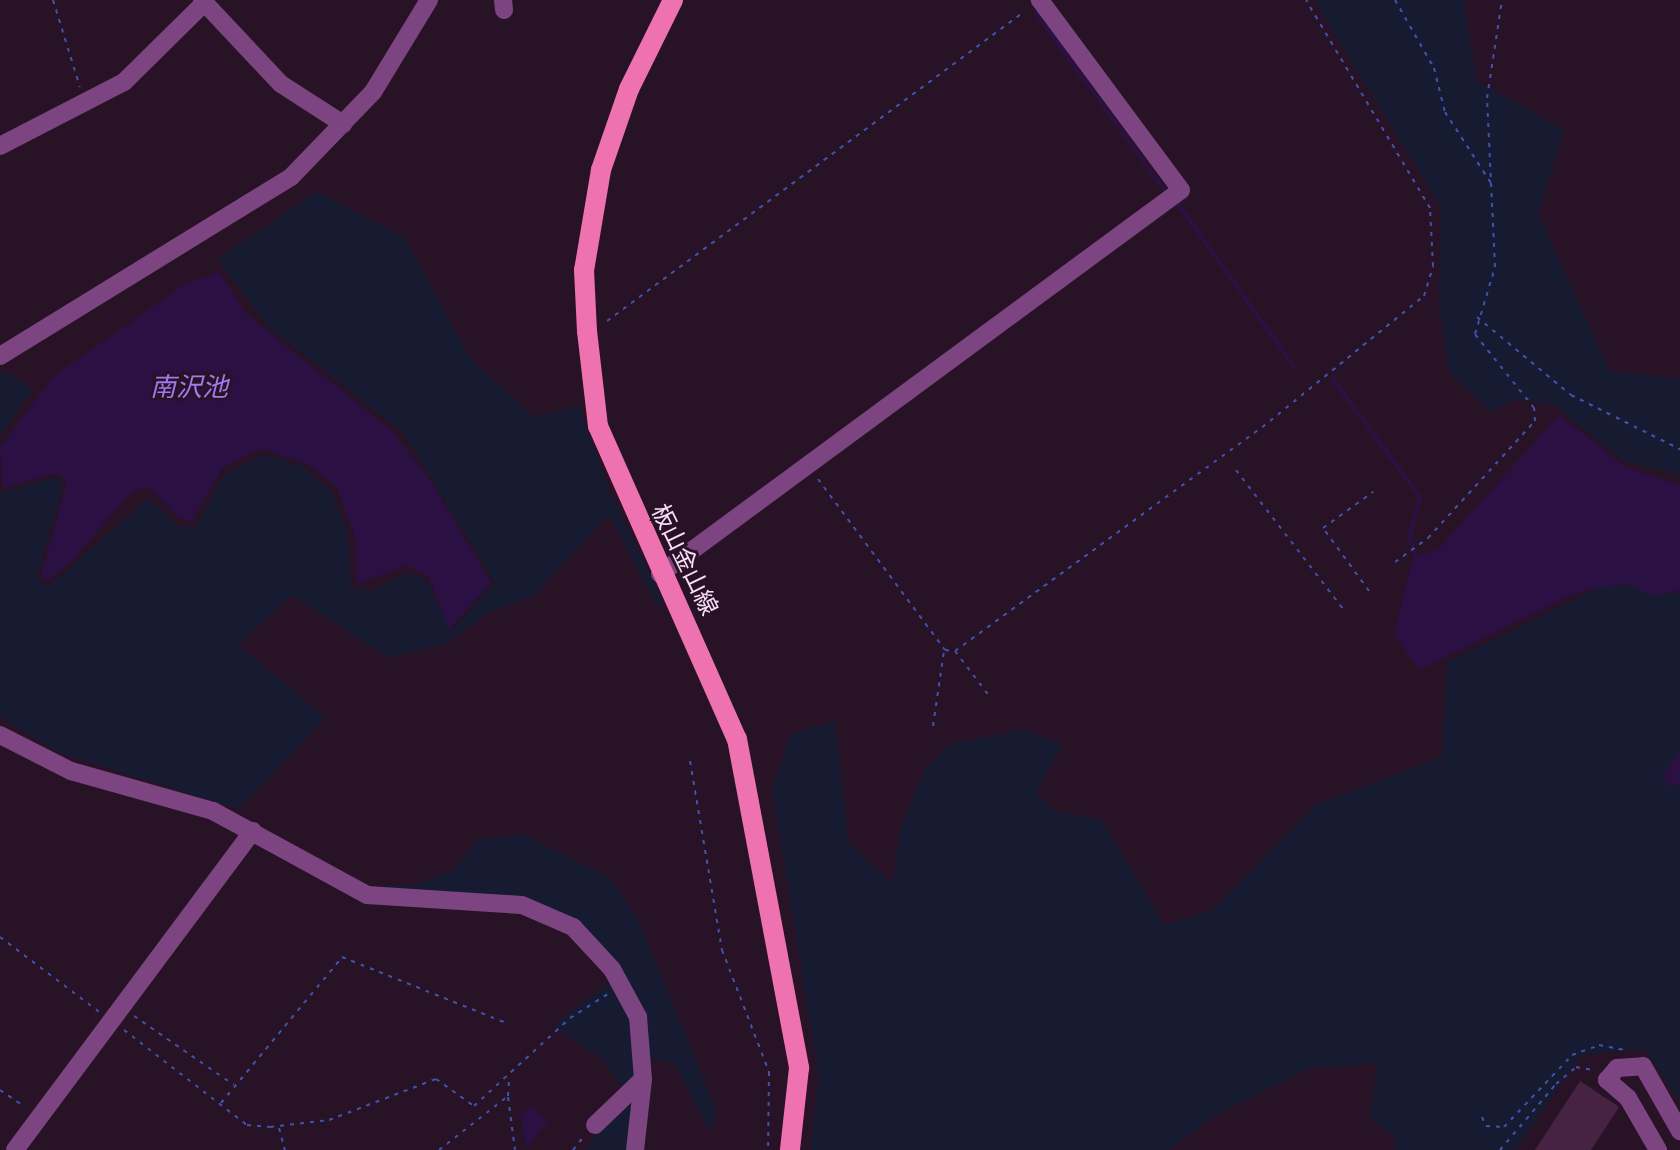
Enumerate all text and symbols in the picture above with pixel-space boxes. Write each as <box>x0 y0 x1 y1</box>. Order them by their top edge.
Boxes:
water label: 南沢池 <box>150 372 228 404</box>
street label: 板山金山線 <box>645 500 723 620</box>

